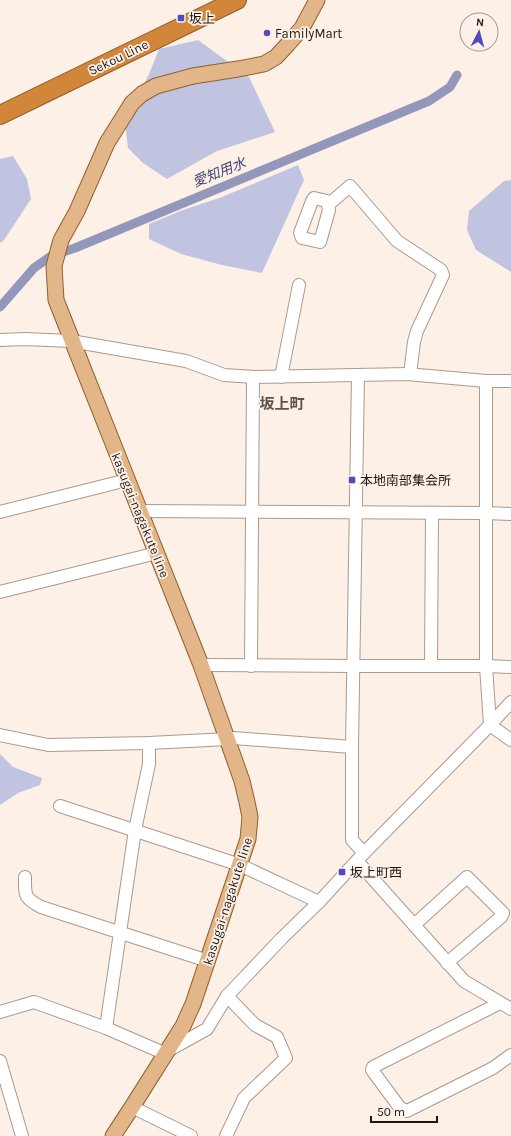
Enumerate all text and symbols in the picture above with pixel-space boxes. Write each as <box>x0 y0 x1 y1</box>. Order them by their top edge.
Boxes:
place label: 坂上 <box>189 11 215 26</box>
north arrow <box>459 12 499 52</box>
marker: 坂上 <box>176 13 186 23</box>
text: N <box>475 16 485 29</box>
place label: FamilyMart <box>275 26 342 41</box>
marker: FamilyMart <box>262 28 272 38</box>
street label: Sekou Line <box>86 36 151 78</box>
water label: 愛知用水 <box>190 153 250 191</box>
district label: 坂上町 <box>259 395 305 413</box>
street label: kasugai-nagakute line <box>109 451 173 580</box>
place label: 本地南部集会所 <box>360 473 451 488</box>
marker: 本地南部集会所 <box>347 475 357 485</box>
street label: kasugai-nagakute line <box>200 835 255 967</box>
place label: 坂上町西 <box>350 865 402 880</box>
marker: 坂上町西 <box>337 867 347 877</box>
scale bar <box>371 1098 437 1124</box>
text: 50 m <box>377 1105 405 1119</box>

